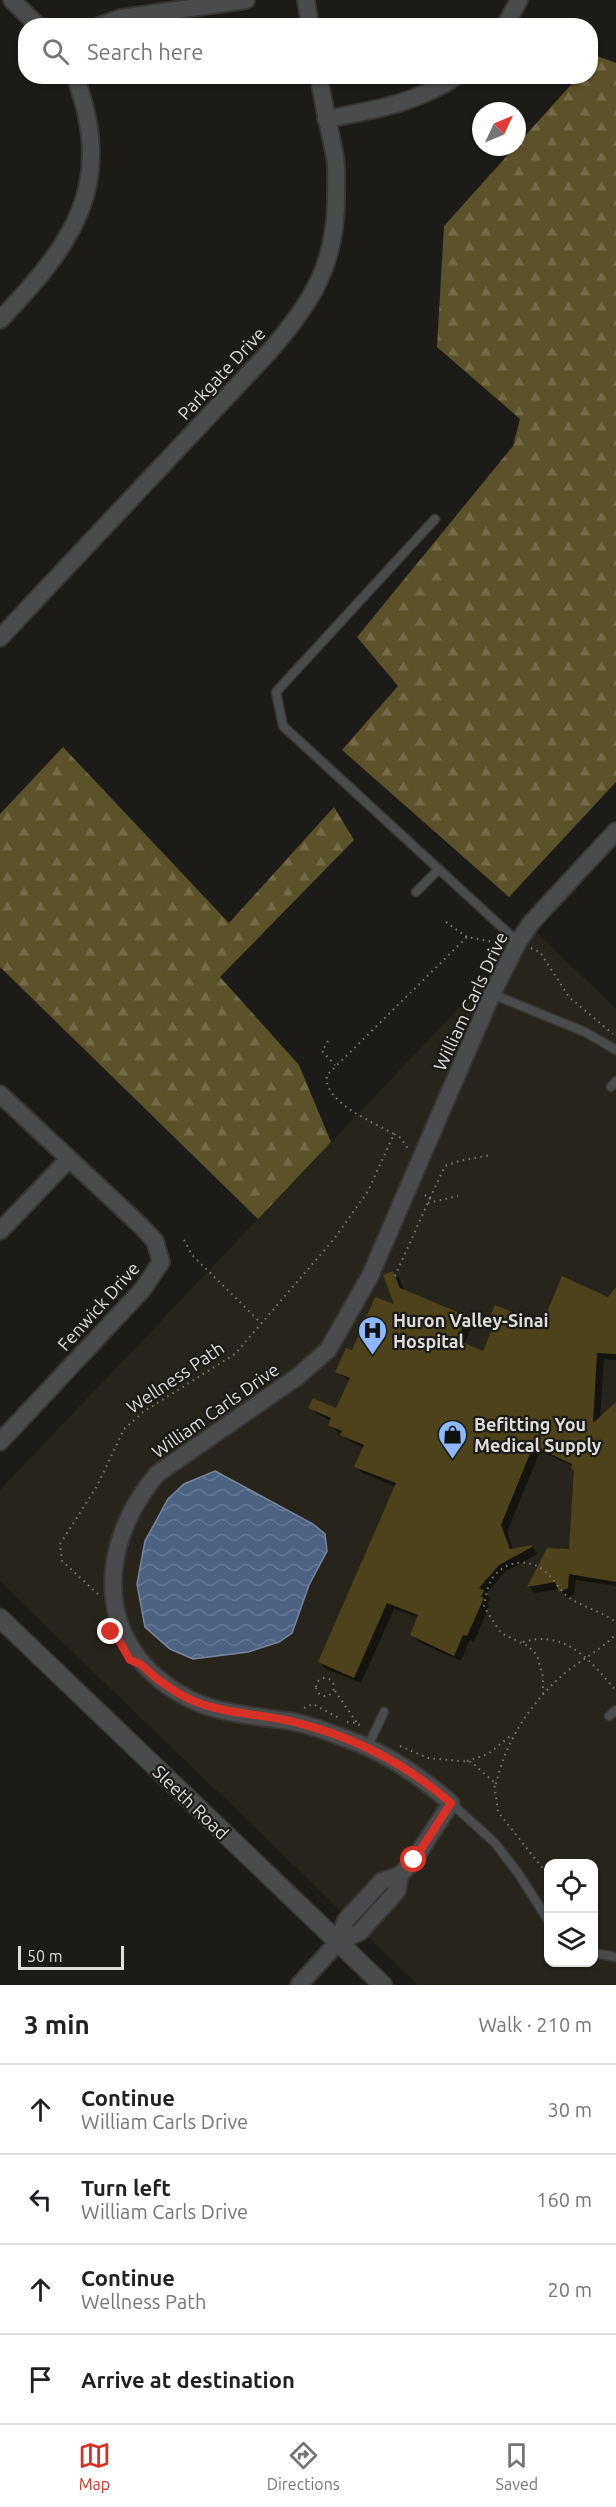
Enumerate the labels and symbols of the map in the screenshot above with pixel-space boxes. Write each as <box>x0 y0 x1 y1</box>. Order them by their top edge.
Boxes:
north arrow <box>472 102 526 156</box>
street label: Parkgate Drive <box>173 323 269 423</box>
street label: William Carls Drive <box>429 929 511 1073</box>
street label: Fenwick Drive <box>53 1258 143 1354</box>
place label: Huron Valley-Sinai Hospital <box>393 1310 548 1351</box>
hospital icon: Huron Valley-Sinai Hospital <box>356 1314 388 1356</box>
street label: Wellness Path <box>123 1337 227 1417</box>
street label: William Carls Drive <box>148 1359 282 1461</box>
place label: Befitting You Medical Supply <box>474 1414 602 1455</box>
shop icon: Befitting You Medical Supply <box>437 1418 469 1460</box>
route end <box>97 1618 123 1644</box>
street label: Sleeth Road <box>149 1761 233 1843</box>
route start <box>400 1846 426 1872</box>
scale bar <box>18 1943 124 1970</box>

